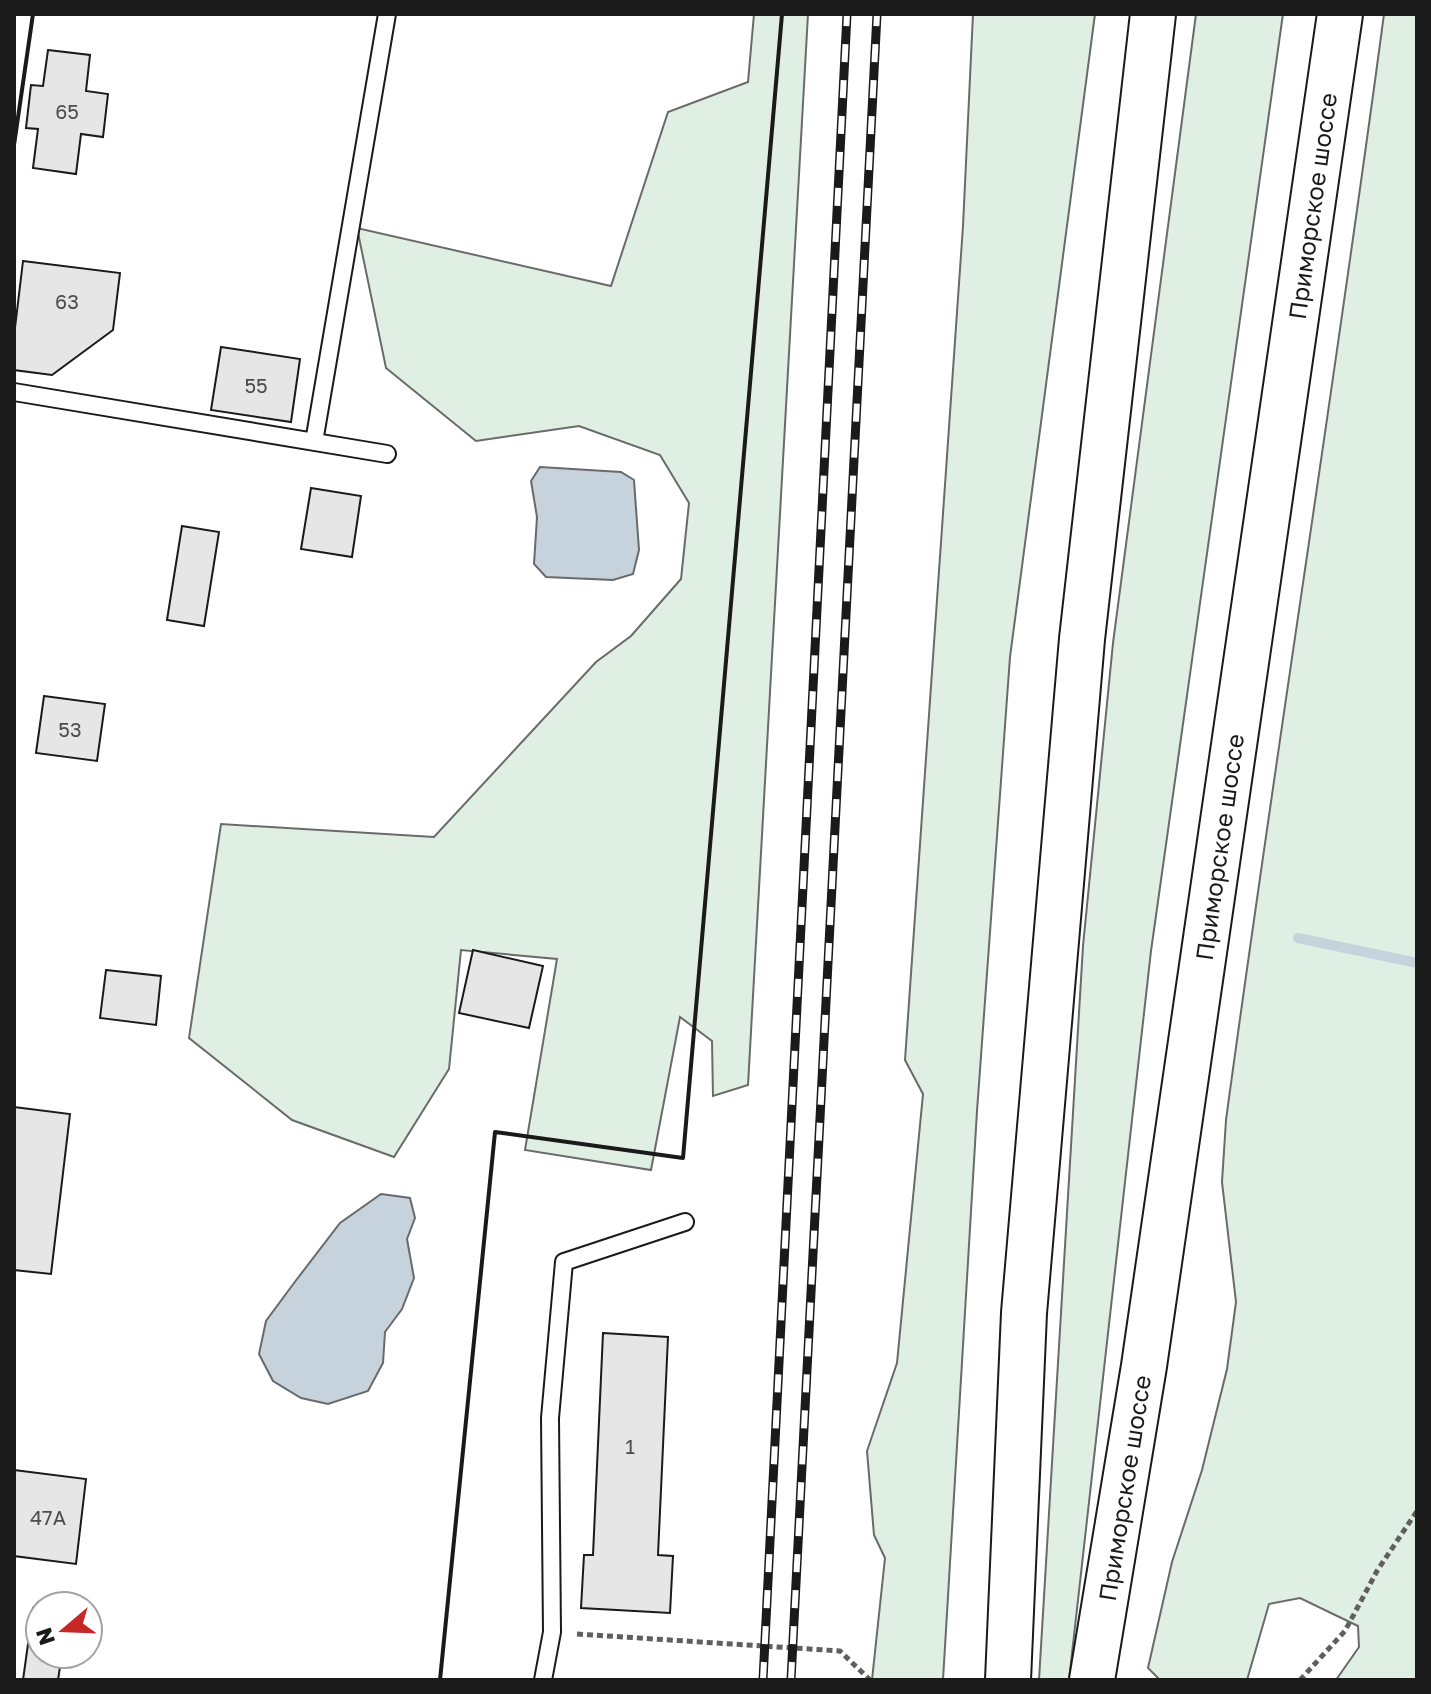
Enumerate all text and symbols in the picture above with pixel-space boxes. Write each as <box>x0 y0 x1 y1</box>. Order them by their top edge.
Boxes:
street label: Приморское шоссе <box>1282 91 1342 321</box>
house number: 65 <box>55 99 79 123</box>
house number: 63 <box>55 289 79 313</box>
house number: 55 <box>244 373 268 397</box>
house number: 53 <box>58 717 82 741</box>
street label: Приморское шоссе <box>1189 732 1249 962</box>
street label: Приморское шоссе <box>1092 1373 1156 1603</box>
house number: 1 <box>625 1434 635 1458</box>
house number: 47А <box>30 1505 66 1529</box>
north arrow <box>24 1590 104 1670</box>
text: N <box>29 1624 60 1649</box>

